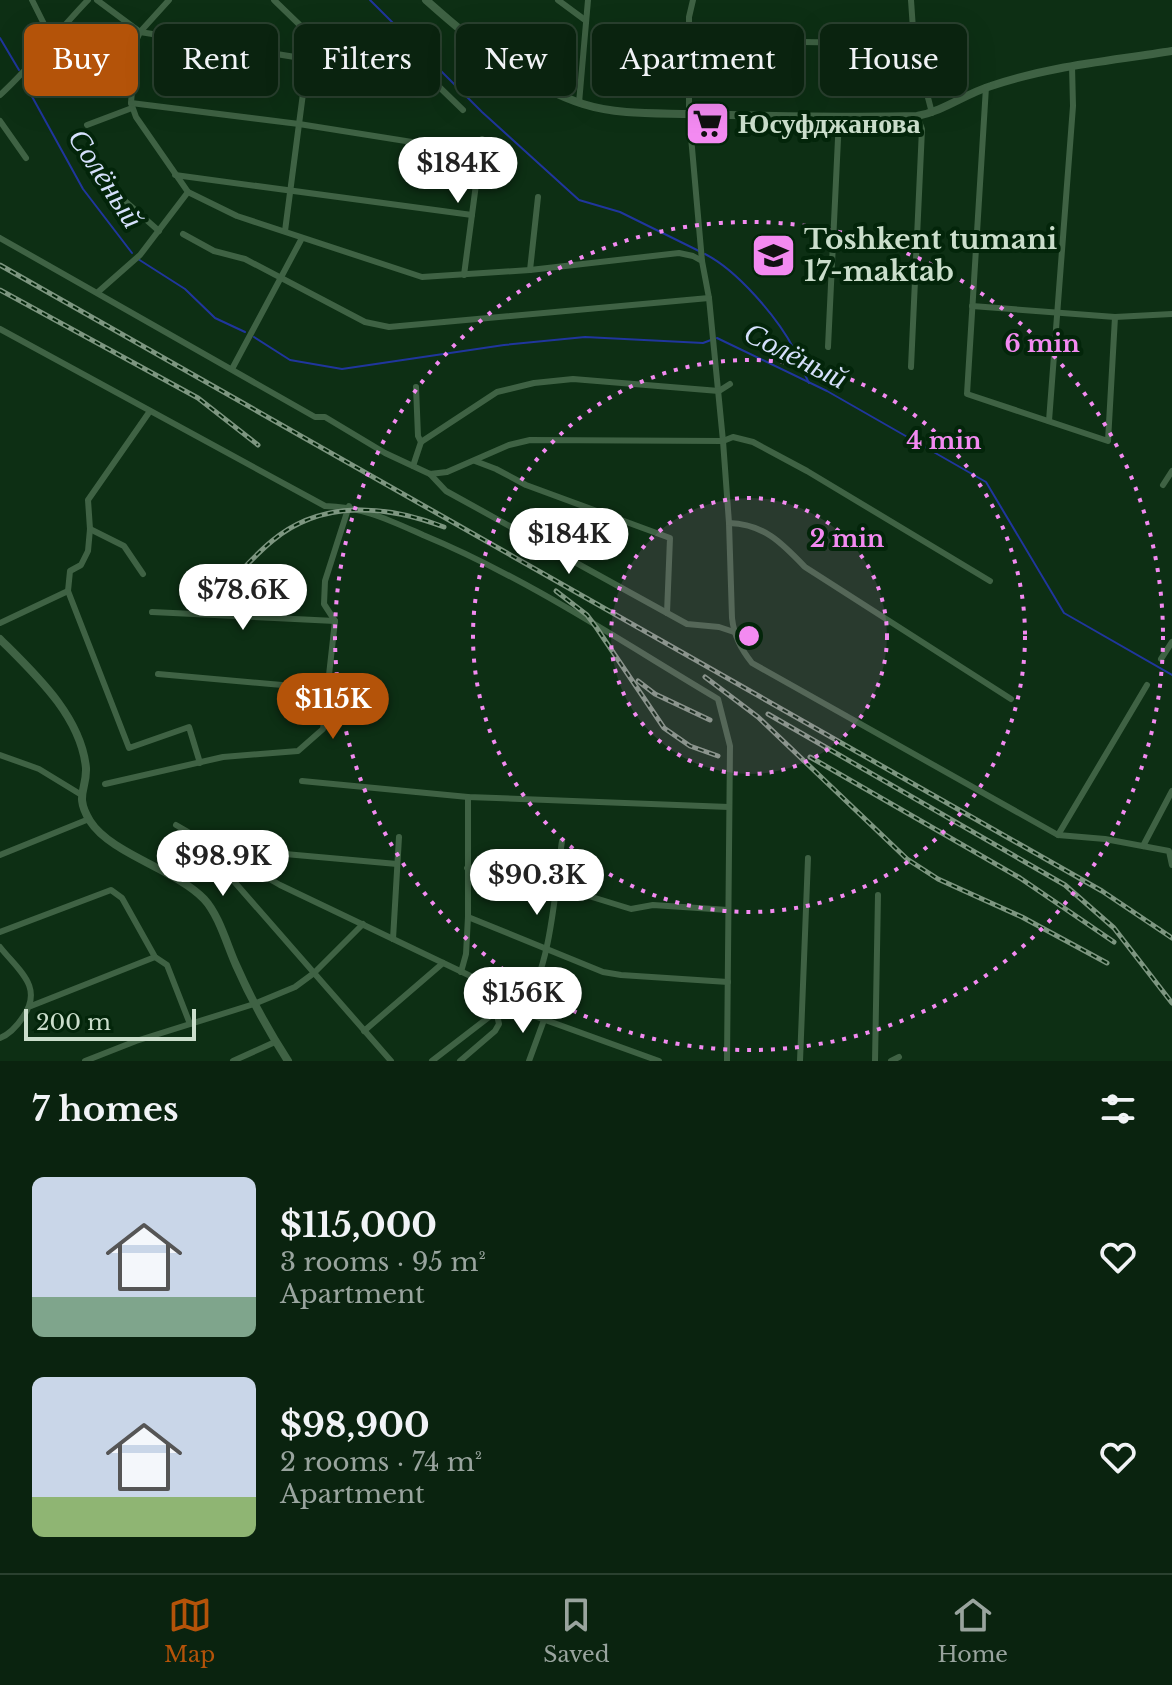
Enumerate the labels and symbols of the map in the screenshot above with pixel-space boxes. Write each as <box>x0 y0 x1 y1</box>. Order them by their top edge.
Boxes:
supermarket icon: Юсуфджанова <box>683 99 731 147</box>
place label: Юсуфджанова <box>738 106 921 141</box>
water label: Солёный <box>60 121 152 235</box>
pin: $184K <box>402 137 514 205</box>
place label: Toshkent tumani 17-maktab <box>804 222 1057 289</box>
school or university icon: Toshkent tumani 17-maktab <box>749 231 797 279</box>
water label: Солёный <box>738 313 854 397</box>
text: 6 min <box>1004 329 1080 358</box>
text: 4 min <box>907 426 982 455</box>
pin: $184K <box>513 508 625 576</box>
text: 2 min <box>810 524 885 553</box>
pin: $78.6K <box>178 564 308 632</box>
centre of rings <box>735 622 763 650</box>
pin: $115K <box>277 673 389 741</box>
pin: $98.9K <box>158 830 288 898</box>
pin: $90.3K <box>472 849 602 917</box>
pin: $156K <box>467 967 579 1035</box>
scale bar <box>24 1005 196 1041</box>

